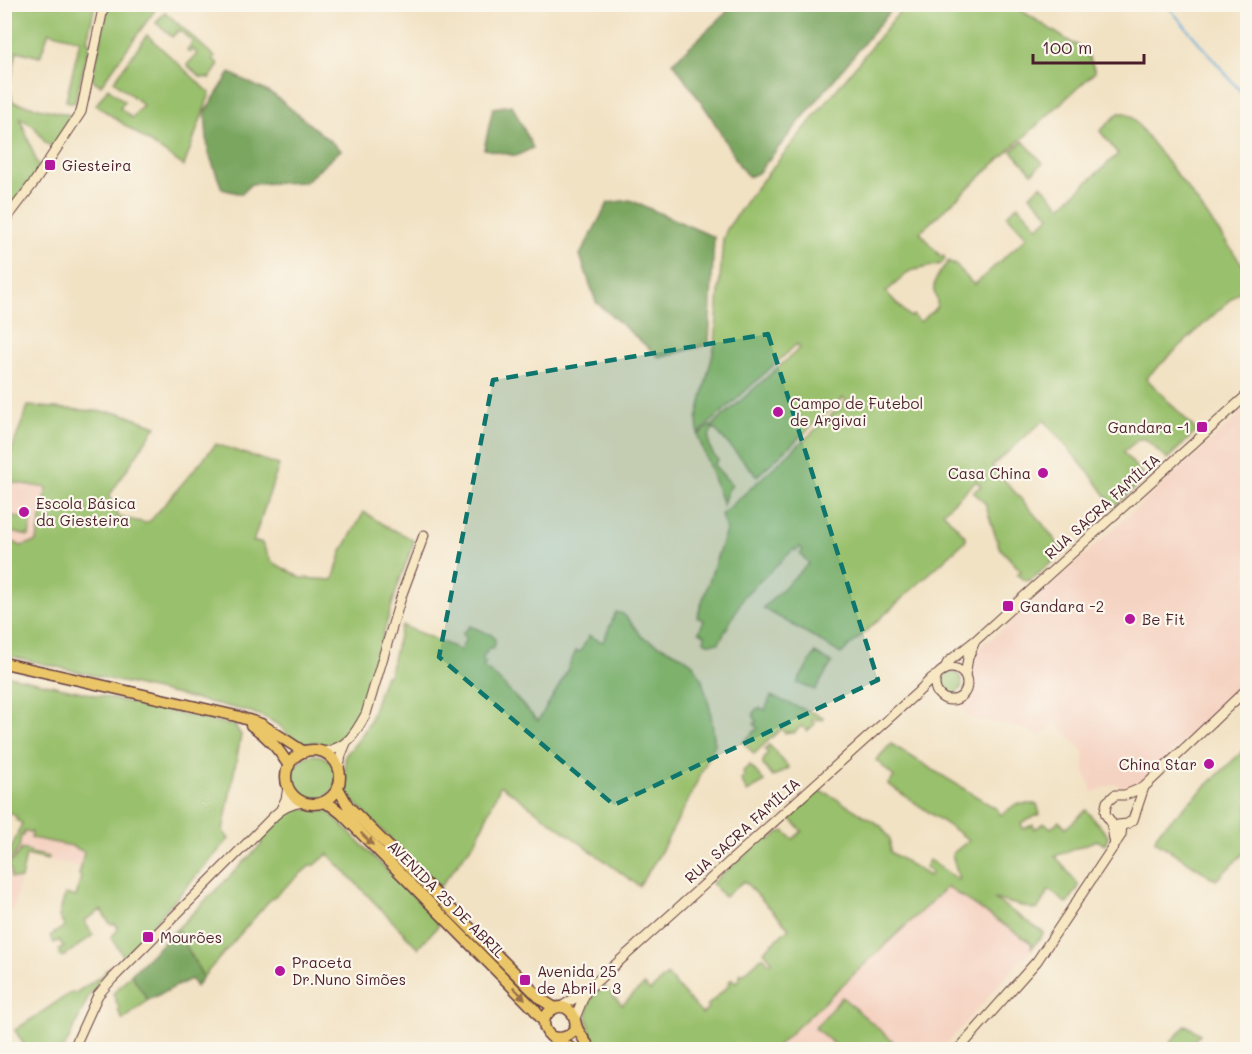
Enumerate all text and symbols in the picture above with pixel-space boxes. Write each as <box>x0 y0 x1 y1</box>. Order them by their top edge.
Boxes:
scale bar <box>1033 27 1144 65</box>
text: 100 m <box>1042 35 1092 59</box>
place label: Giesteira <box>62 155 132 175</box>
marker: Giesteira <box>43 158 57 172</box>
place label: Campo de Futebol de Argivai <box>790 393 923 430</box>
marker: Campo de Futebol de Argivai <box>771 405 785 419</box>
place label: Gandara -1 <box>1108 417 1190 437</box>
marker: Gandara -1 <box>1195 420 1209 434</box>
street label: RUA SACRA FAMÍLIA <box>1040 449 1164 563</box>
place label: Casa China <box>948 463 1031 483</box>
marker: Casa China <box>1036 466 1050 480</box>
place label: Escola Básica da Giesteira <box>36 493 136 530</box>
marker: Escola Básica da Giesteira <box>17 505 31 519</box>
place label: Gandara -2 <box>1020 596 1104 616</box>
marker: Gandara -2 <box>1001 599 1015 613</box>
place label: Be Fit <box>1142 609 1185 629</box>
marker: Be Fit <box>1123 612 1137 626</box>
place label: China Star <box>1119 754 1197 774</box>
marker: China Star <box>1202 757 1216 771</box>
street label: RUA SACRA FAMÍLIA <box>680 773 804 887</box>
one-way arrow <box>360 832 374 846</box>
street label: AVENIDA 25 DE ABRIL <box>384 836 510 962</box>
place label: Mourões <box>160 927 222 947</box>
marker: Mourões <box>141 930 155 944</box>
place label: Praceta Dr.Nuno Simões <box>292 952 406 989</box>
place label: Avenida 25 de Abril - 3 <box>537 961 621 998</box>
marker: Praceta Dr.Nuno Simões <box>273 964 287 978</box>
marker: Avenida 25 de Abril - 3 <box>518 973 532 987</box>
one-way arrow <box>511 986 525 1000</box>

